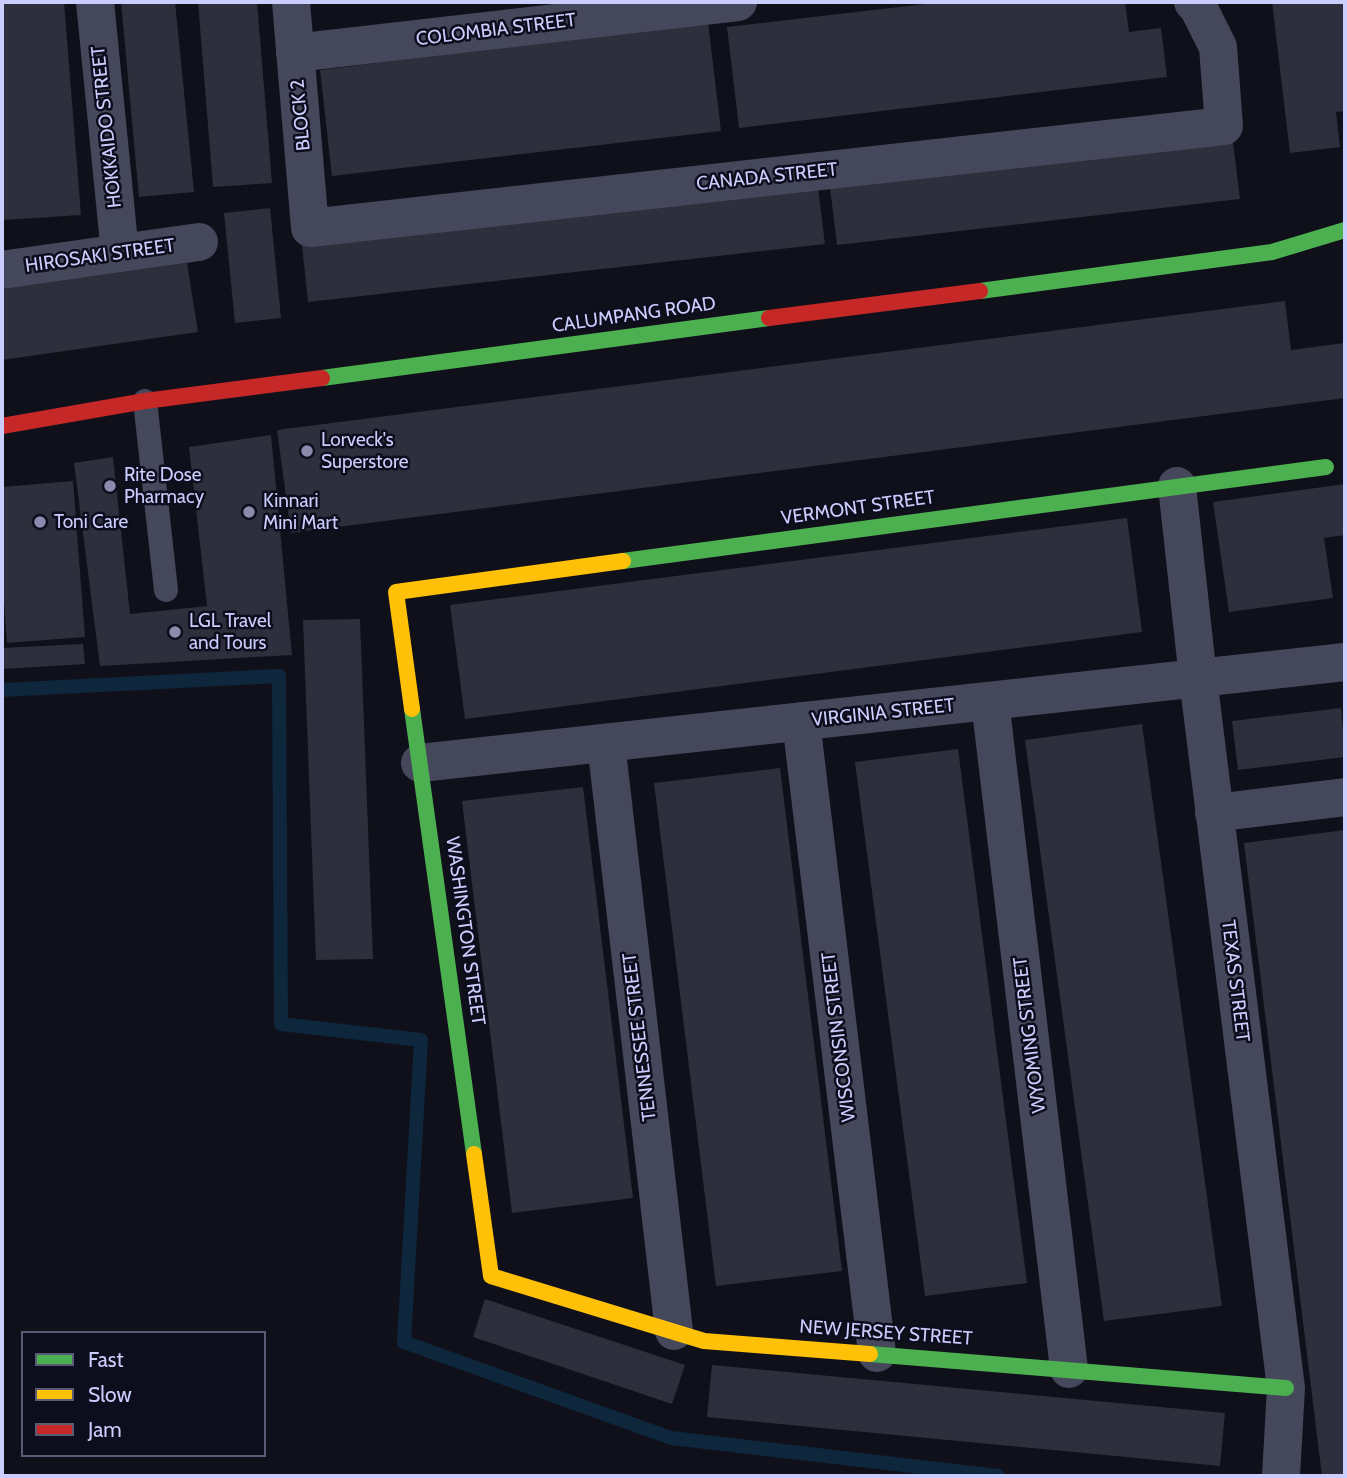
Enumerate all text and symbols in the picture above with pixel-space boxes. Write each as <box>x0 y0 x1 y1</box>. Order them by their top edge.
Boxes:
street label: COLOMBIA STREET <box>415 9 577 51</box>
street label: HOKKAIDO STREET <box>87 45 127 209</box>
street label: BLOCK 2 <box>287 78 315 152</box>
street label: CANADA STREET <box>695 158 839 196</box>
street label: HIROSAKI STREET <box>24 234 176 278</box>
street label: CALUMPANG ROAD <box>551 292 717 338</box>
place label: Lorveck's Superstore <box>321 429 408 473</box>
marker: Lorveck's Superstore <box>299 443 315 459</box>
place label: Rite Dose Pharmacy <box>124 464 204 508</box>
marker: Rite Dose Pharmacy <box>102 478 118 494</box>
street label: VERMONT STREET <box>780 486 936 530</box>
place label: Kinnari Mini Mart <box>263 490 338 534</box>
marker: Kinnari Mini Mart <box>241 504 257 520</box>
place label: Toni Care <box>54 511 128 533</box>
marker: Toni Care <box>32 514 48 530</box>
place label: LGL Travel and Tours <box>189 610 271 654</box>
marker: LGL Travel and Tours <box>167 624 183 640</box>
street label: VIRGINIA STREET <box>810 694 956 732</box>
street label: WASHINGTON STREET <box>440 835 490 1027</box>
street label: TEXAS STREET <box>1216 919 1254 1043</box>
street label: WISCONSIN STREET <box>817 951 861 1123</box>
street label: TENNESSEE STREET <box>618 952 662 1122</box>
street label: WYOMING STREET <box>1009 956 1051 1114</box>
street label: NEW JERSEY STREET <box>799 1316 973 1350</box>
legend <box>21 1331 266 1457</box>
text: Fast <box>88 1347 124 1372</box>
text: Slow <box>88 1382 132 1407</box>
text: Jam <box>88 1417 122 1442</box>

